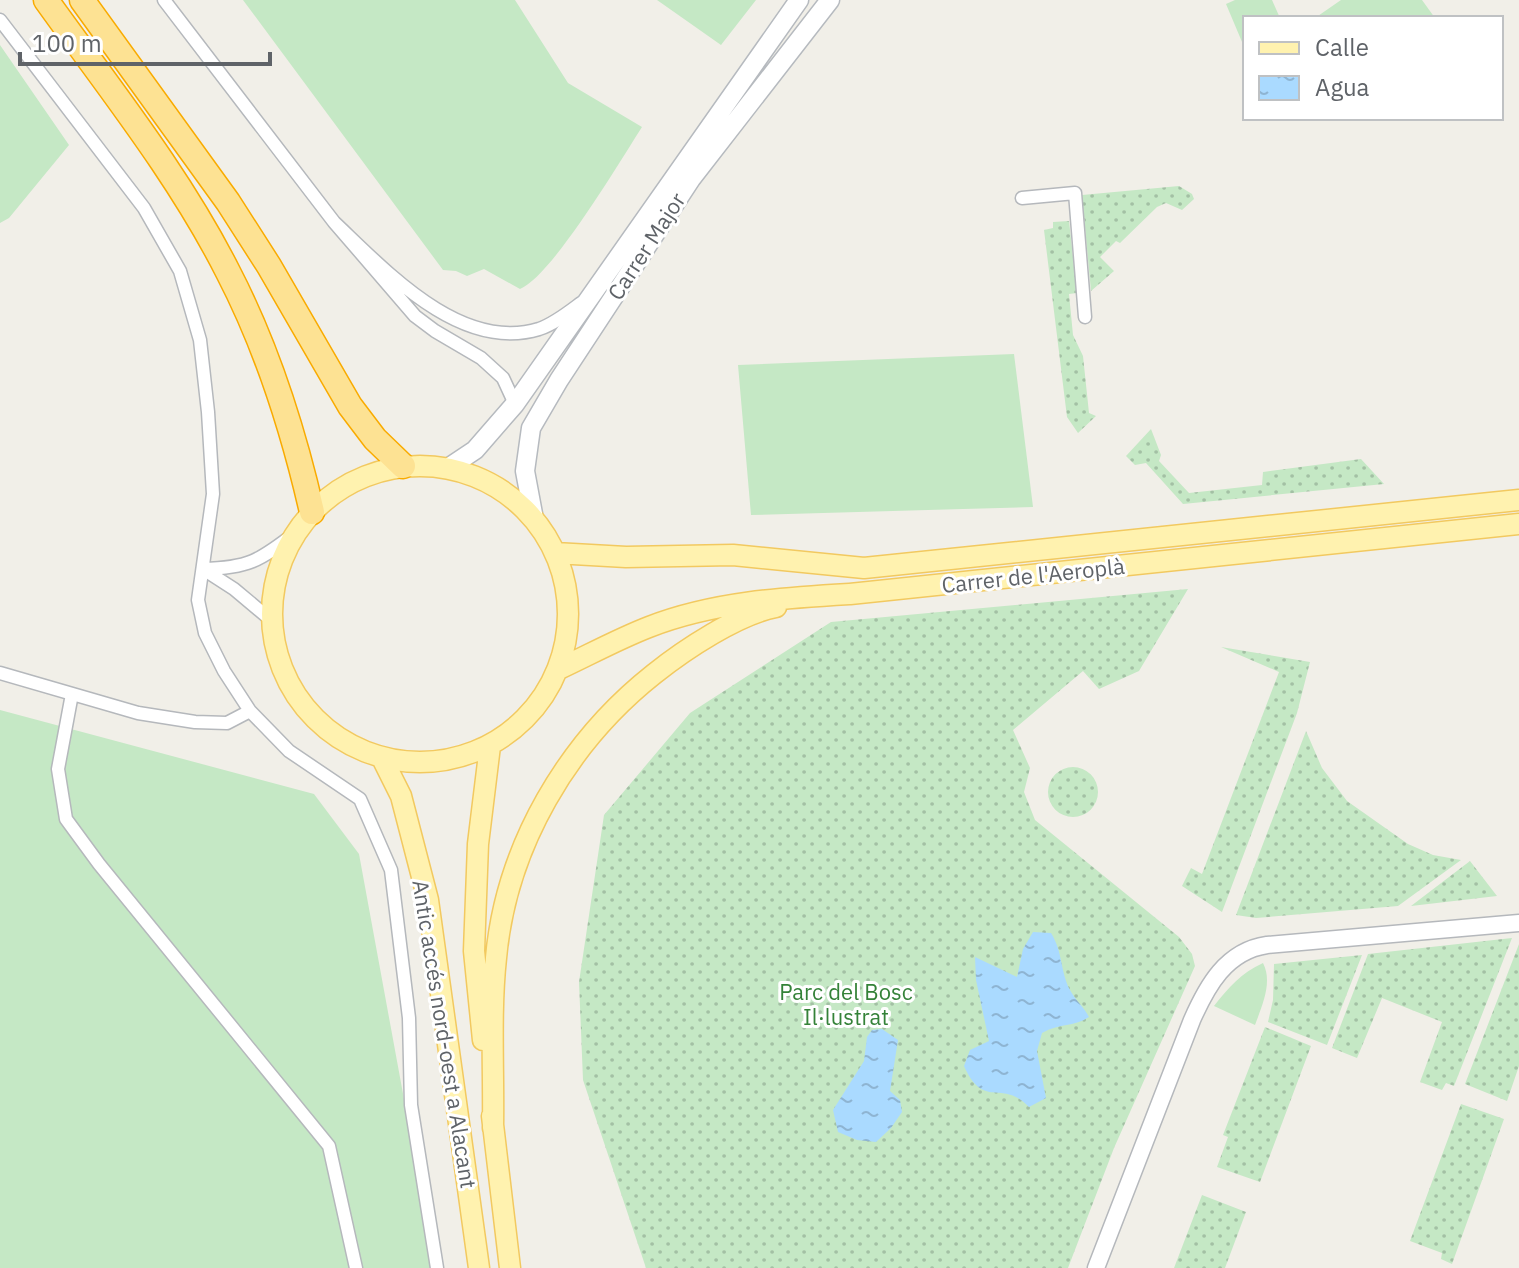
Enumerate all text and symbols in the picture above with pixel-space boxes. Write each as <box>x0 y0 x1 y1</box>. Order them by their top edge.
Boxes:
scale bar <box>20 16 270 66</box>
legend <box>1243 16 1503 120</box>
text: 100 m <box>32 27 102 59</box>
text: Calle <box>1315 31 1369 63</box>
text: Agua <box>1315 71 1370 103</box>
street label: Carrer Major <box>601 187 691 305</box>
street label: Carrer de l'Aeroplà <box>940 551 1126 599</box>
street label: Antic accés nord-oest a Alacant <box>406 878 484 1190</box>
park label: Parc del Bosc Il·lustrat <box>779 977 913 1031</box>

